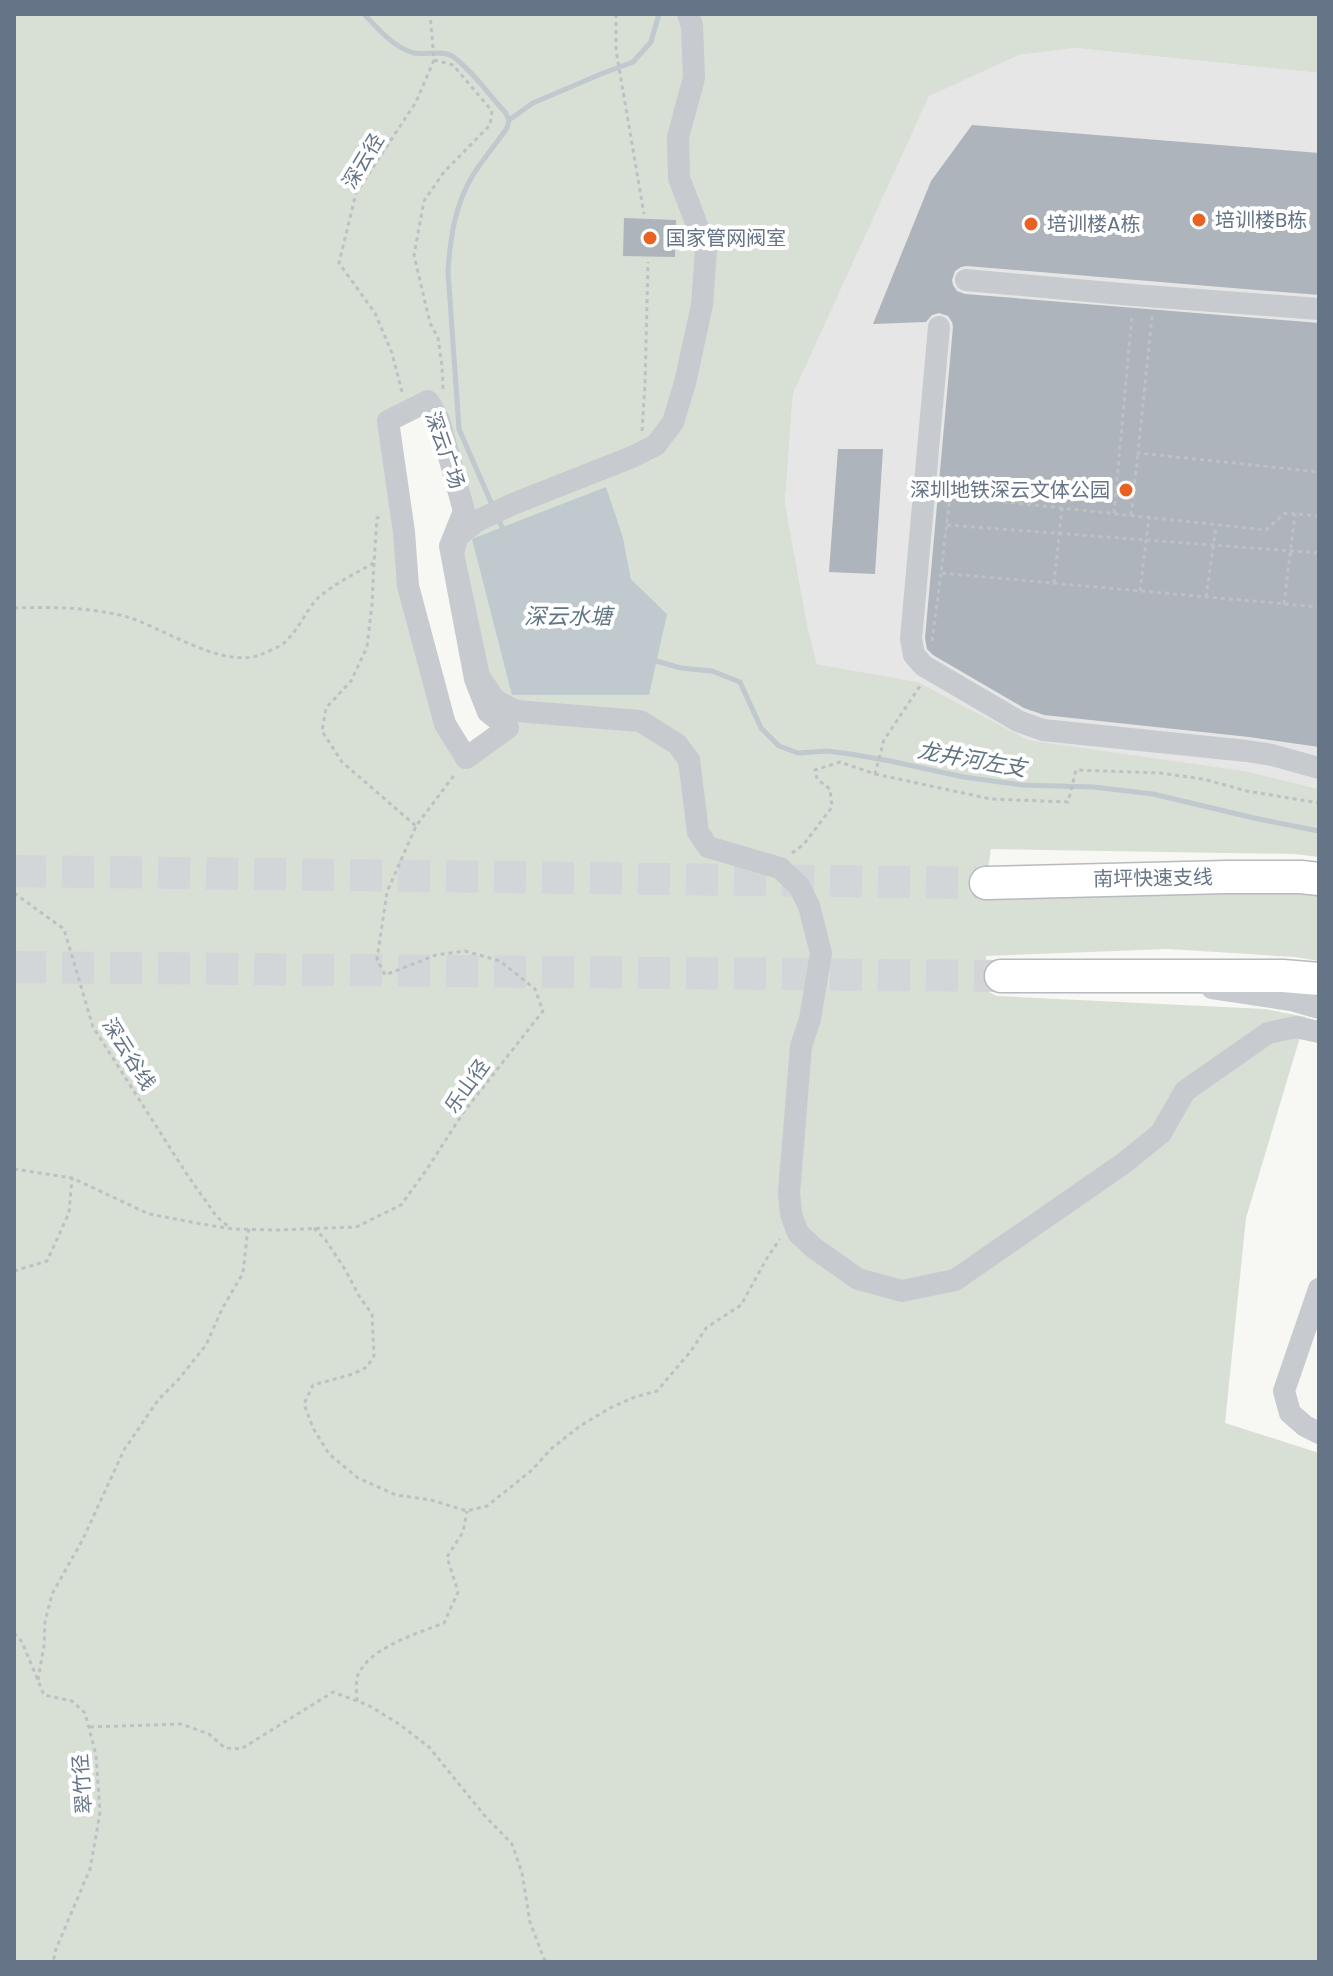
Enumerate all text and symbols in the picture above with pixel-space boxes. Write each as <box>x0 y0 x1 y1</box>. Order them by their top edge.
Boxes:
street label: 深云径 <box>336 128 390 194</box>
place label: 培训楼B栋 <box>1215 206 1307 234</box>
place label: 培训楼A栋 <box>1047 210 1140 238</box>
marker: 培训楼B栋 <box>1190 211 1208 229</box>
marker: 培训楼A栋 <box>1022 215 1040 233</box>
place label: 国家管网阀室 <box>666 224 786 252</box>
marker: 国家管网阀室 <box>641 229 659 247</box>
street label: 深云广场 <box>419 408 471 492</box>
place label: 深圳地铁深云文体公园 <box>910 476 1110 504</box>
marker: 深圳地铁深云文体公园 <box>1117 481 1135 499</box>
water label: 深云水塘 <box>524 601 616 632</box>
water label: 龙井河左支 <box>915 735 1032 785</box>
street label: 南坪快速支线 <box>1093 863 1213 893</box>
street label: 深云谷线 <box>96 1013 162 1095</box>
street label: 乐山径 <box>438 1054 496 1118</box>
street label: 翠竹径 <box>66 1753 98 1815</box>

